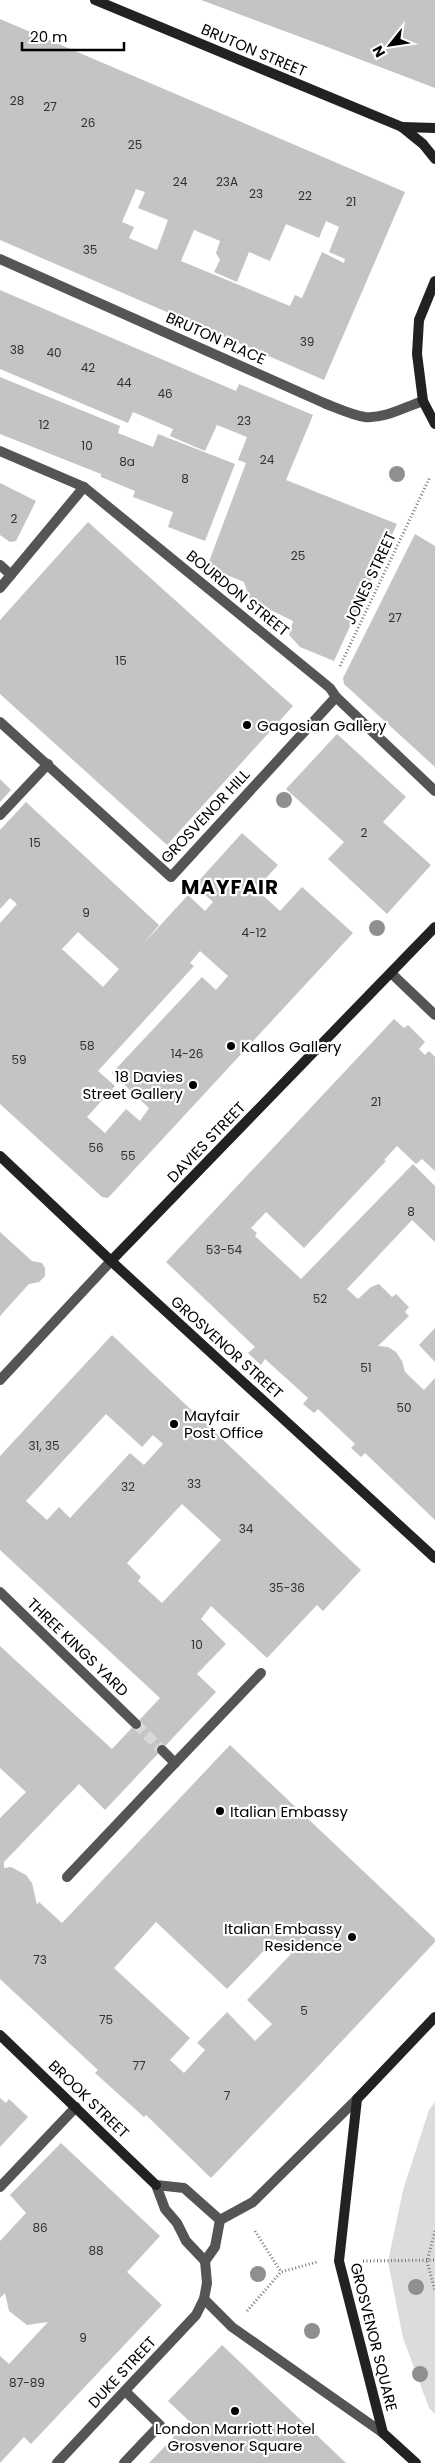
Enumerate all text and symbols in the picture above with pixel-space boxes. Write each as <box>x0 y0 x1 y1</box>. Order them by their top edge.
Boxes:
street label: BRUTON STREET <box>198 18 310 82</box>
scale bar <box>22 20 125 52</box>
north arrow <box>365 20 415 70</box>
text: 20 m <box>30 26 68 47</box>
text: N <box>367 42 390 61</box>
house number: 28 <box>10 92 24 109</box>
house number: 27 <box>43 98 57 115</box>
house number: 26 <box>81 114 95 131</box>
house number: 25 <box>128 136 142 153</box>
house number: 24 <box>173 173 188 190</box>
house number: 23A <box>216 173 238 190</box>
house number: 23 <box>249 185 263 202</box>
house number: 22 <box>298 187 312 204</box>
house number: 21 <box>346 193 356 210</box>
house number: 35 <box>83 241 97 258</box>
street label: BRUTON PLACE <box>163 307 269 369</box>
house number: 39 <box>300 333 314 350</box>
house number: 38 <box>10 341 24 358</box>
house number: 40 <box>46 344 62 361</box>
house number: 42 <box>81 359 95 376</box>
house number: 44 <box>116 374 132 391</box>
house number: 46 <box>157 385 173 402</box>
house number: 23 <box>237 412 251 429</box>
house number: 12 <box>39 416 49 433</box>
house number: 10 <box>81 437 93 454</box>
house number: 24 <box>260 451 275 468</box>
house number: 8a <box>119 453 135 470</box>
house number: 8 <box>181 470 189 487</box>
house number: 2 <box>11 510 18 527</box>
street label: JONES STREET <box>339 528 401 628</box>
street label: BOURDON STREET <box>182 545 294 641</box>
house number: 25 <box>291 547 305 564</box>
house number: 27 <box>388 609 402 626</box>
house number: 15 <box>115 652 127 669</box>
place label: Gagosian Gallery <box>257 715 387 736</box>
marker: Gagosian Gallery <box>241 719 253 731</box>
street label: GROSVENOR HILL <box>156 764 255 868</box>
house number: 2 <box>361 824 368 841</box>
house number: 15 <box>29 834 41 851</box>
district label: MAYFAIR <box>181 873 279 901</box>
house number: 9 <box>82 904 90 921</box>
house number: 4-12 <box>242 924 267 941</box>
place label: Kallos Gallery <box>241 1036 342 1057</box>
house number: 58 <box>79 1037 95 1054</box>
marker: Kallos Gallery <box>225 1040 237 1052</box>
house number: 14-26 <box>171 1045 203 1062</box>
house number: 59 <box>11 1051 27 1068</box>
place label: 18 Davies Street Gallery <box>83 1066 184 1104</box>
marker: 18 Davies Street Gallery <box>187 1079 199 1091</box>
house number: 21 <box>371 1093 381 1110</box>
street label: DAVIES STREET <box>162 1097 250 1187</box>
house number: 56 <box>88 1139 104 1156</box>
house number: 55 <box>120 1147 136 1164</box>
house number: 8 <box>407 1203 415 1220</box>
house number: 53-54 <box>206 1241 243 1258</box>
house number: 52 <box>313 1290 327 1307</box>
street label: GROSVENOR STREET <box>166 1291 288 1403</box>
house number: 51 <box>360 1359 372 1376</box>
house number: 50 <box>396 1399 412 1416</box>
place label: Mayfair Post Office <box>184 1405 263 1443</box>
marker: Mayfair Post Office <box>168 1418 180 1430</box>
house number: 31, 35 <box>28 1437 60 1454</box>
house number: 33 <box>187 1475 201 1492</box>
house number: 32 <box>121 1478 135 1495</box>
house number: 34 <box>239 1520 254 1537</box>
house number: 35-36 <box>269 1579 305 1596</box>
street label: THREE KINGS YARD <box>23 1593 133 1701</box>
house number: 10 <box>191 1636 203 1653</box>
place label: Italian Embassy <box>230 1801 349 1822</box>
marker: Italian Embassy <box>214 1805 226 1817</box>
place label: Italian Embassy Residence <box>224 1918 343 1956</box>
marker: Italian Embassy Residence <box>346 1931 358 1943</box>
house number: 73 <box>33 1951 47 1968</box>
house number: 5 <box>300 2002 308 2019</box>
house number: 75 <box>99 2011 113 2028</box>
street label: BROOK STREET <box>44 2055 134 2143</box>
house number: 77 <box>132 2057 146 2074</box>
house number: 7 <box>224 2087 231 2104</box>
house number: 86 <box>32 2219 48 2236</box>
house number: 88 <box>88 2242 104 2259</box>
street label: GROSVENOR SQUARE <box>345 2261 403 2413</box>
house number: 9 <box>79 2329 87 2346</box>
street label: DUKE STREET <box>83 2332 161 2412</box>
house number: 87-89 <box>9 2374 45 2391</box>
marker: London Marriott Hotel Grosvenor Square <box>229 2405 241 2417</box>
place label: London Marriott Hotel Grosvenor Square <box>155 2418 315 2456</box>

